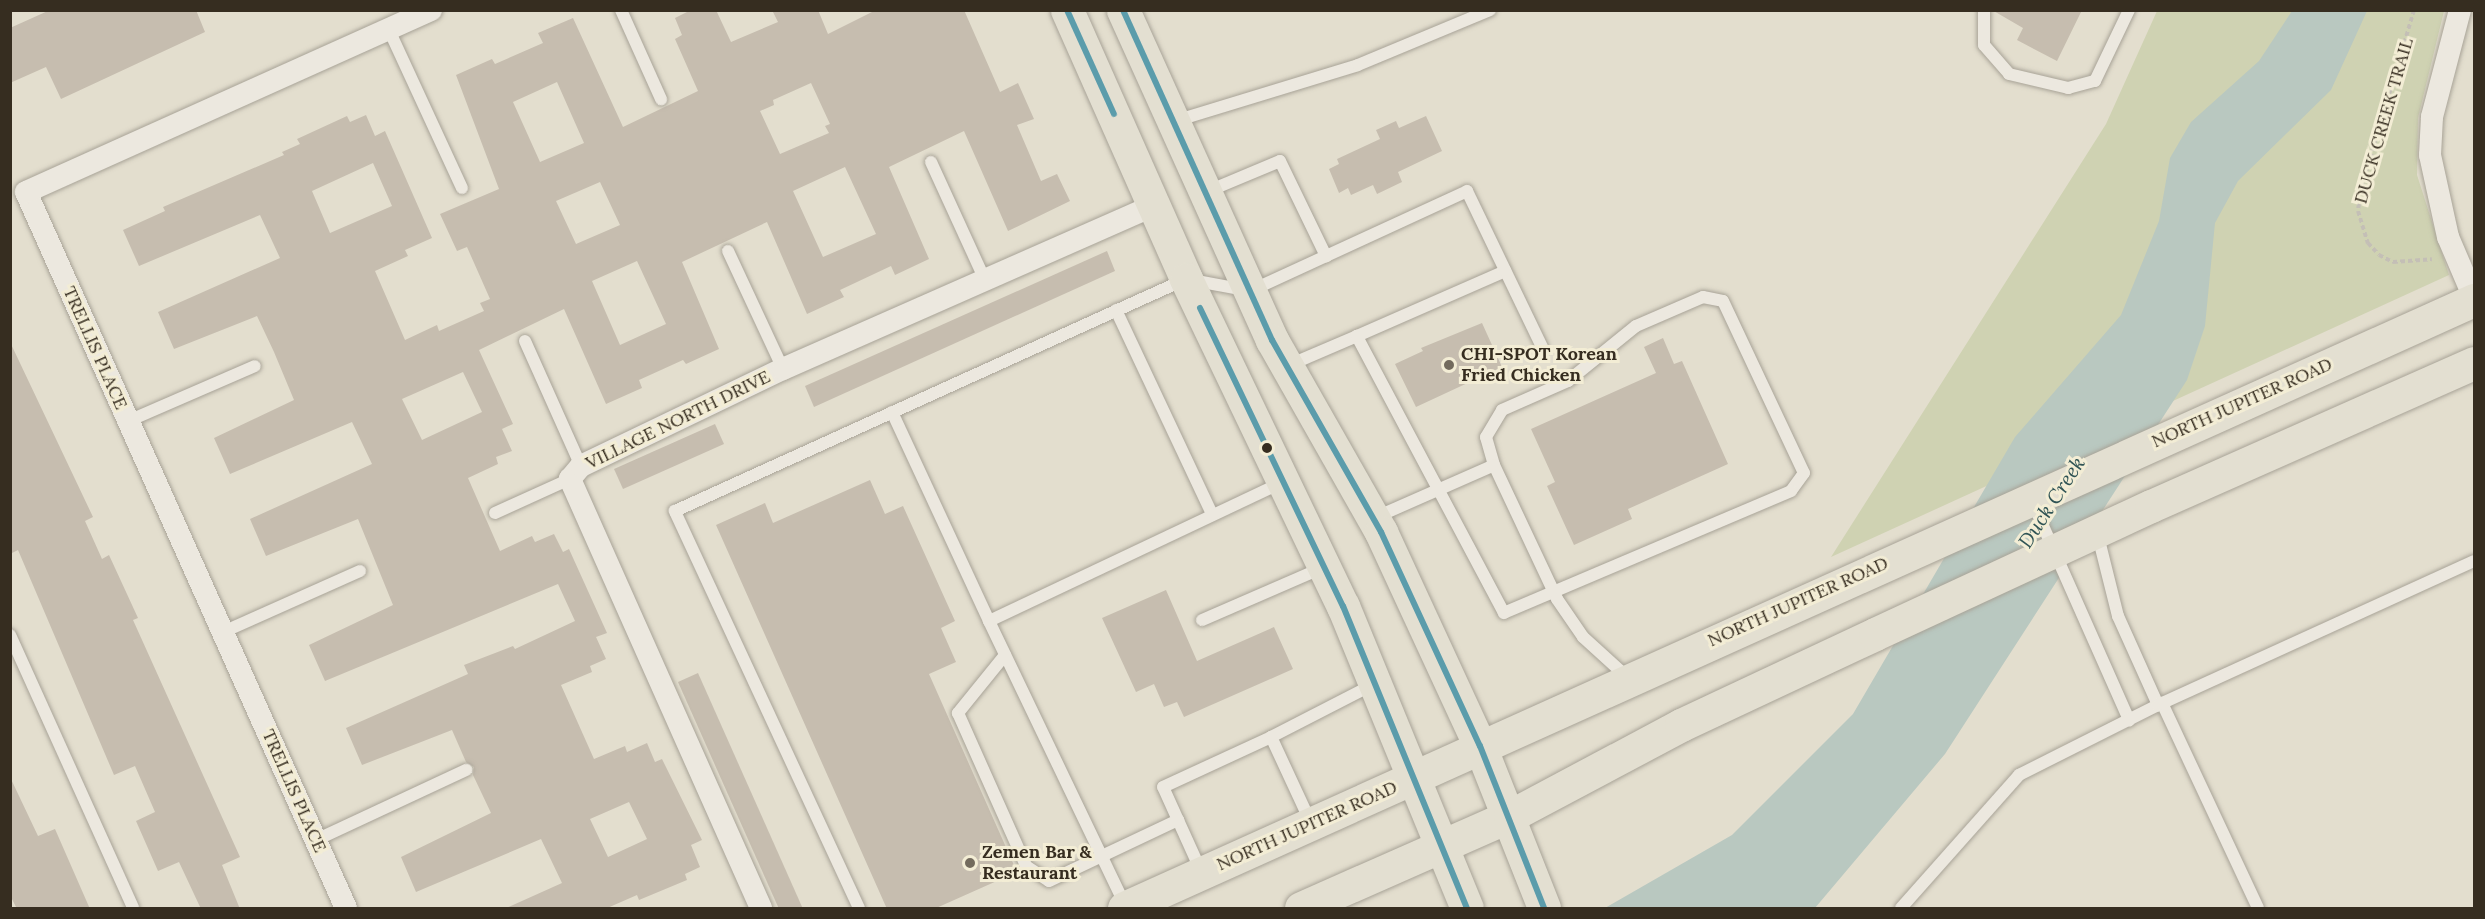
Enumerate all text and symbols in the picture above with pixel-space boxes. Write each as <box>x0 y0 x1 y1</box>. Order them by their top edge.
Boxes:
street label: DUCK CREEK TRAIL <box>2350 36 2418 206</box>
street label: TRELLIS PLACE <box>58 283 132 413</box>
place label: CHI-SPOT Korean Fried Chicken <box>1461 344 1617 386</box>
street label: NORTH JUPITER ROAD <box>2148 353 2336 453</box>
marker: CHI-SPOT Korean Fried Chicken <box>1442 358 1456 372</box>
street label: VILLAGE NORTH DRIVE <box>582 366 774 474</box>
unlabelled marker <box>1261 442 1273 454</box>
water label: Duck Creek <box>2013 452 2089 552</box>
street label: NORTH JUPITER ROAD <box>1704 552 1892 652</box>
street label: TRELLIS PLACE <box>257 726 331 856</box>
street label: NORTH JUPITER ROAD <box>1213 776 1401 876</box>
place label: Zemen Bar & Restaurant <box>982 842 1092 884</box>
marker: Zemen Bar & Restaurant <box>963 856 977 870</box>

